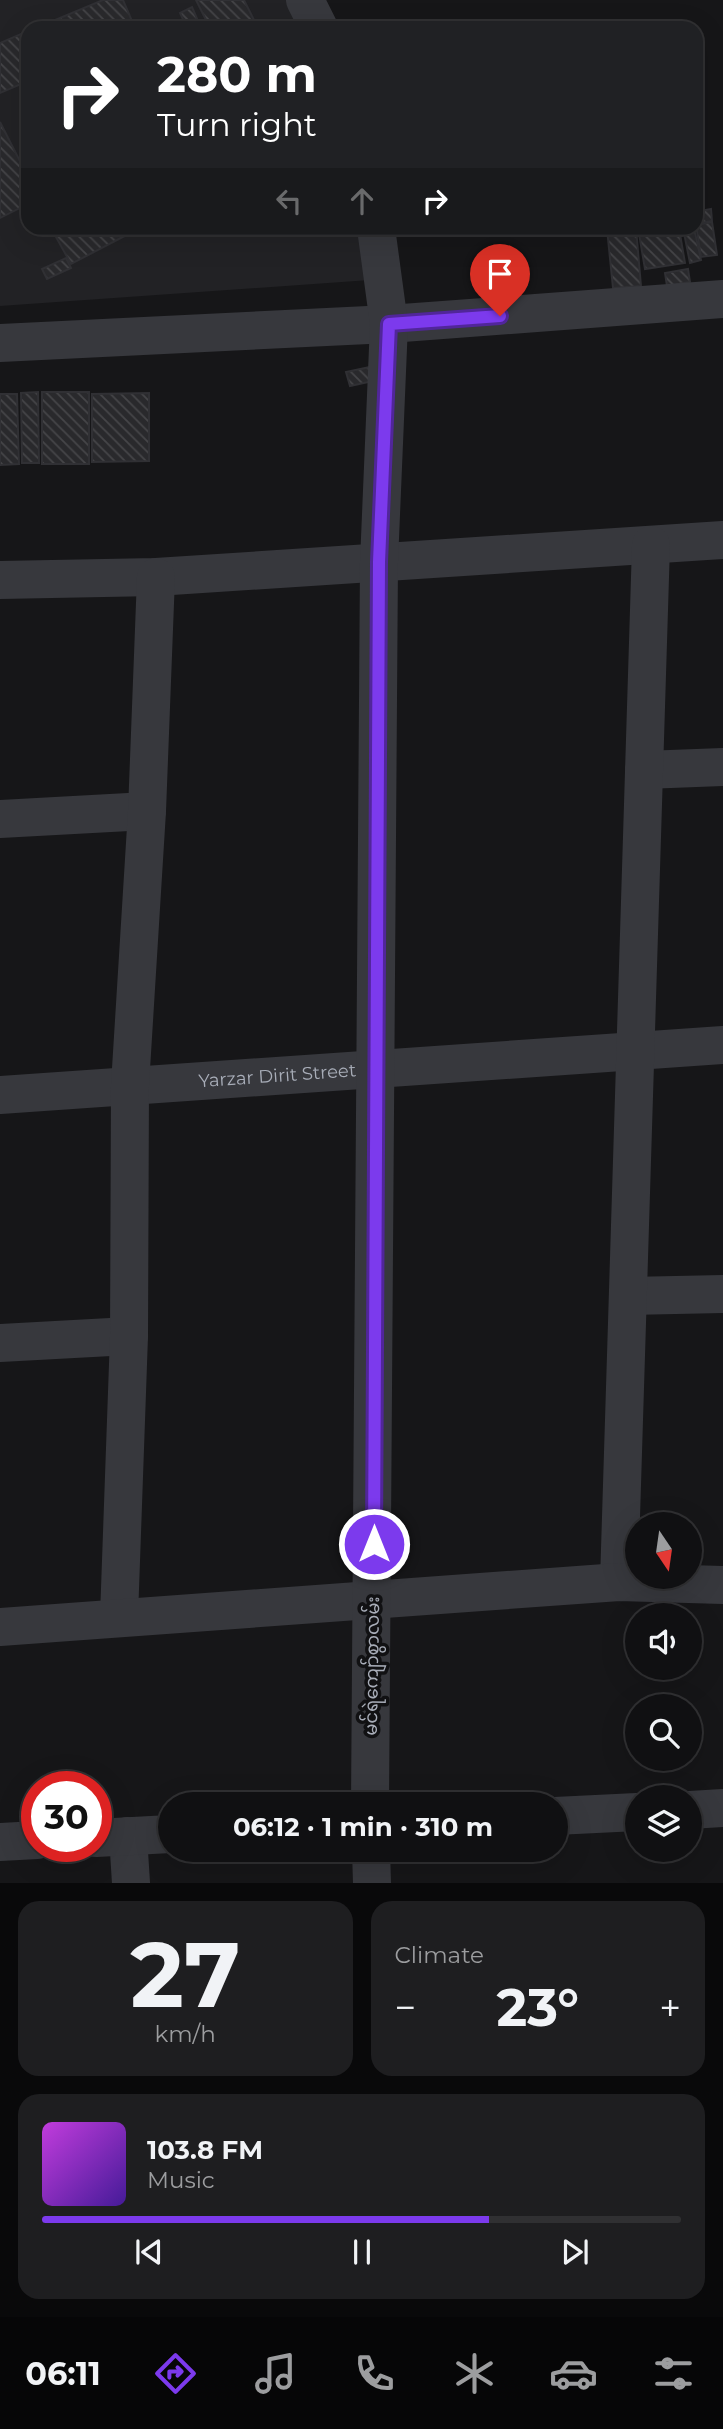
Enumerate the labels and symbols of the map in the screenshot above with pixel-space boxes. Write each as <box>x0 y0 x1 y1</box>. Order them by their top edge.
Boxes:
pin <box>470 244 530 316</box>
street label: Yarzar Dirit Street <box>198 1059 357 1092</box>
position arrow <box>337 1507 411 1581</box>
north arrow <box>625 1512 702 1589</box>
street label: မင်ရဲကျော်စွာလမ်း <box>358 1596 388 1736</box>
speed limit sign: 30 <box>21 1771 112 1862</box>

